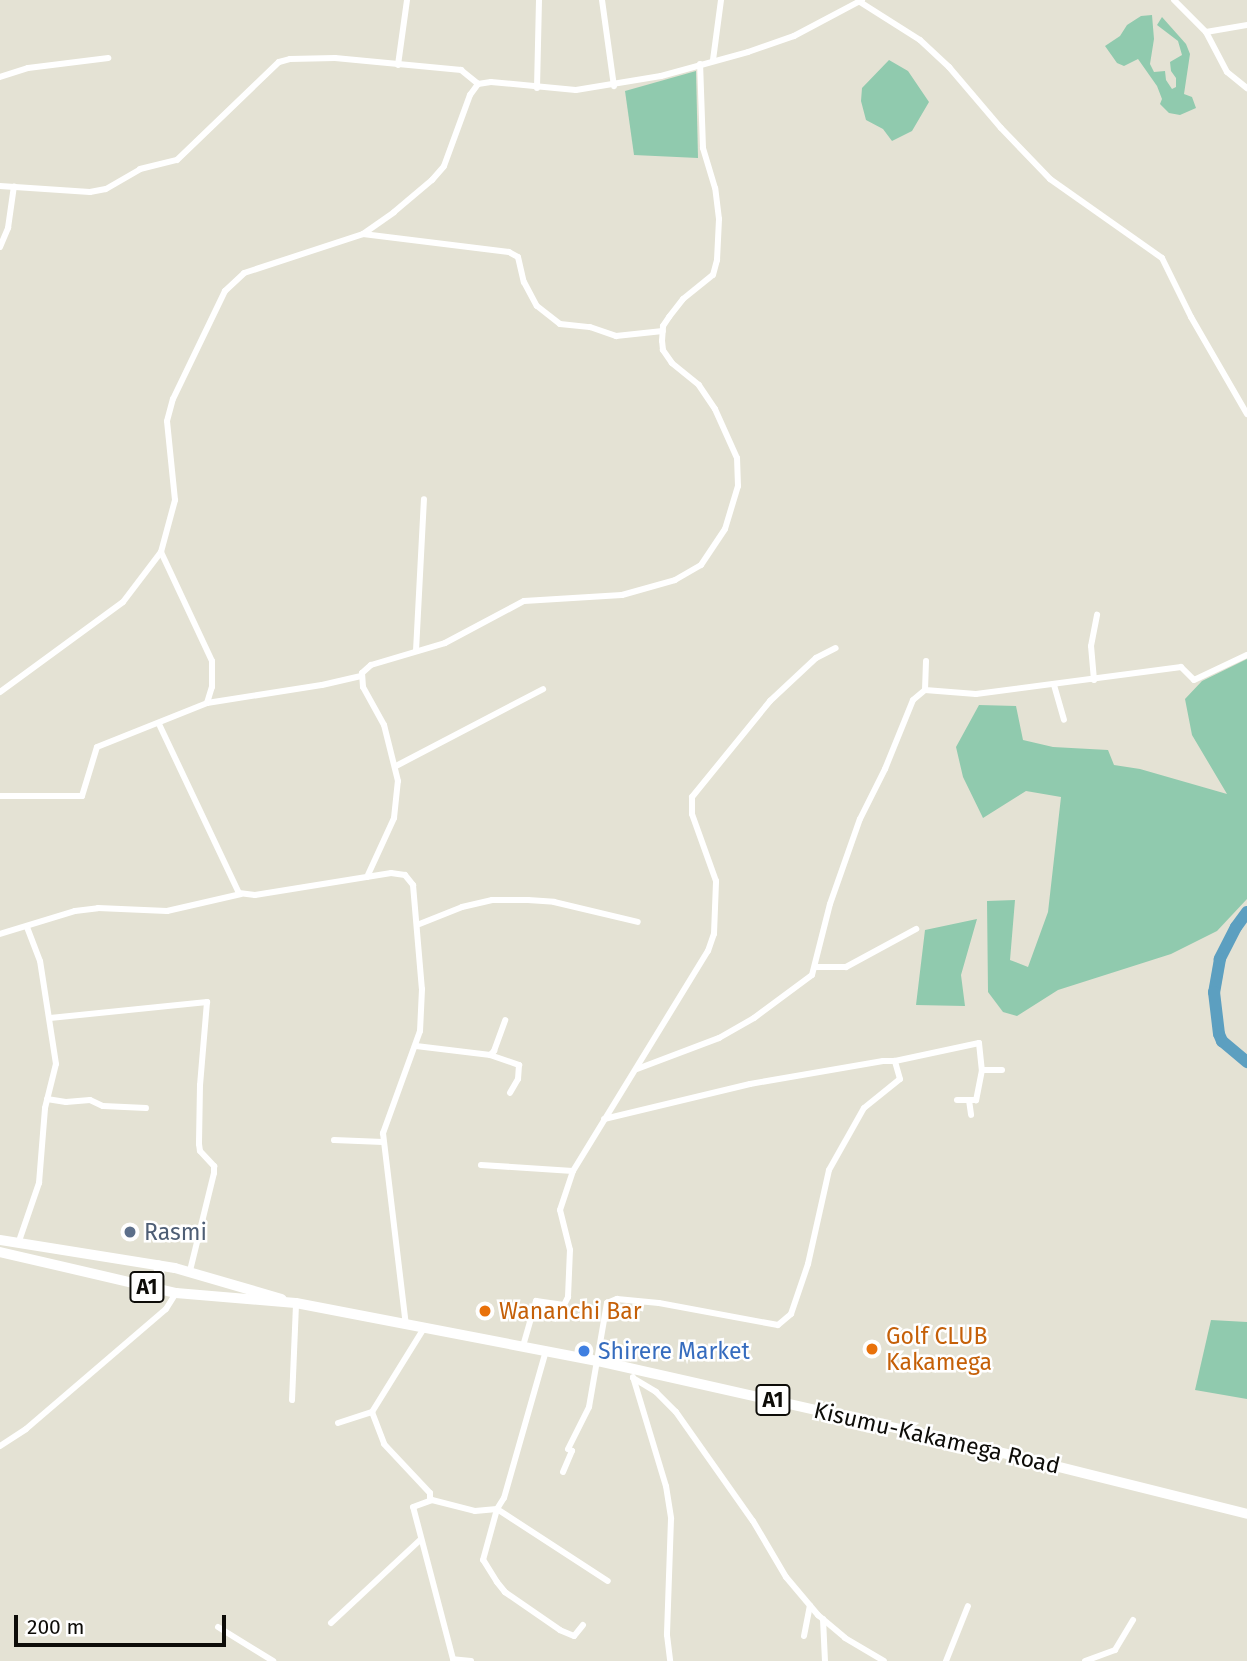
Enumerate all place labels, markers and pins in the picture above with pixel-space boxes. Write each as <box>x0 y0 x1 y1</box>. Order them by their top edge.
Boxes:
place label: Rasmi <box>144 1218 207 1246</box>
marker: Rasmi <box>122 1224 138 1240</box>
place label: Wananchi Bar <box>499 1297 642 1325</box>
marker: Wananchi Bar <box>477 1303 493 1319</box>
place label: Golf CLUB Kakamega <box>886 1322 992 1376</box>
place label: Shirere Market <box>598 1337 750 1365</box>
marker: Golf CLUB Kakamega <box>864 1341 880 1357</box>
marker: Shirere Market <box>576 1343 592 1359</box>

